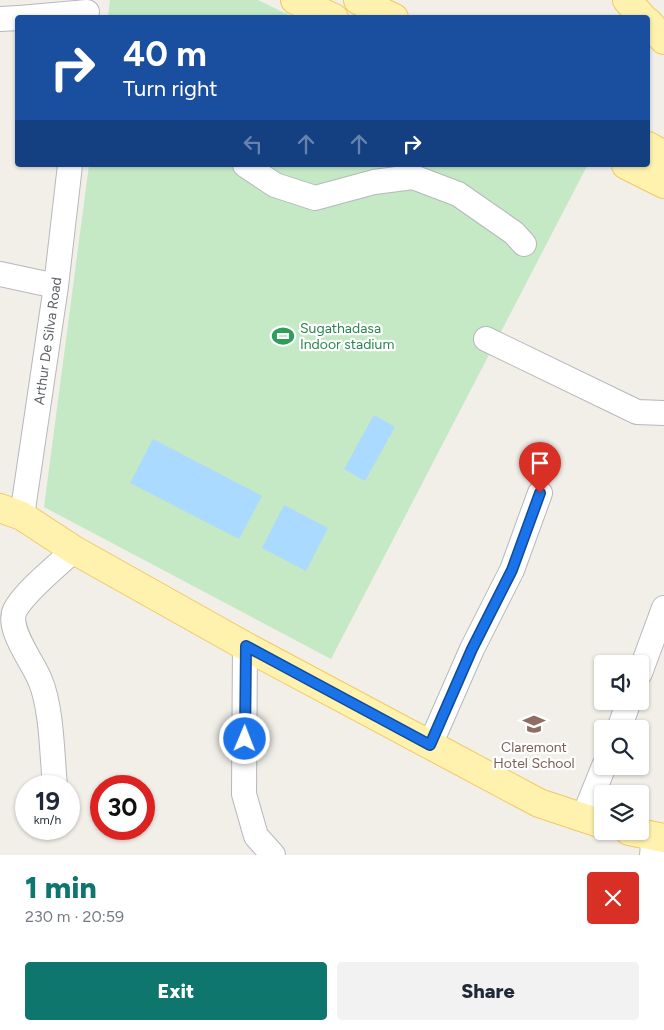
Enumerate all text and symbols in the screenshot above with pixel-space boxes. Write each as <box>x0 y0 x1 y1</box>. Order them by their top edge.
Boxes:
text: 40 m <box>123 33 207 75</box>
icon: right <box>40 35 105 100</box>
text: Turn right <box>123 75 218 102</box>
icon: left <box>239 130 267 158</box>
icon: ahead <box>292 130 320 158</box>
icon: ahead <box>345 130 373 158</box>
icon: right <box>398 130 426 158</box>
street label: Arthur De Silva Road <box>31 276 65 406</box>
place label: Sugathadasa Indoor stadium <box>300 320 394 353</box>
sports icon: Sugathadasa Indoor stadium <box>270 323 296 349</box>
pin <box>519 442 561 493</box>
icon: arrive <box>526 449 554 477</box>
map controls <box>594 655 649 840</box>
button: sound <box>594 655 649 710</box>
school or university icon: Claremont Hotel School <box>521 711 547 737</box>
position arrow <box>218 712 270 764</box>
button: search <box>594 720 649 775</box>
place label: Claremont Hotel School <box>493 739 575 772</box>
speed limit sign: 30 <box>90 775 155 840</box>
button: layers <box>594 785 649 840</box>
text: 19 <box>35 786 60 816</box>
text: km/h <box>34 813 61 827</box>
text: 1 min <box>25 869 97 906</box>
button: close <box>587 872 639 924</box>
text: 230 m · 20:59 <box>25 907 124 926</box>
button: Exit <box>25 962 327 1020</box>
button: Share <box>337 962 639 1020</box>

